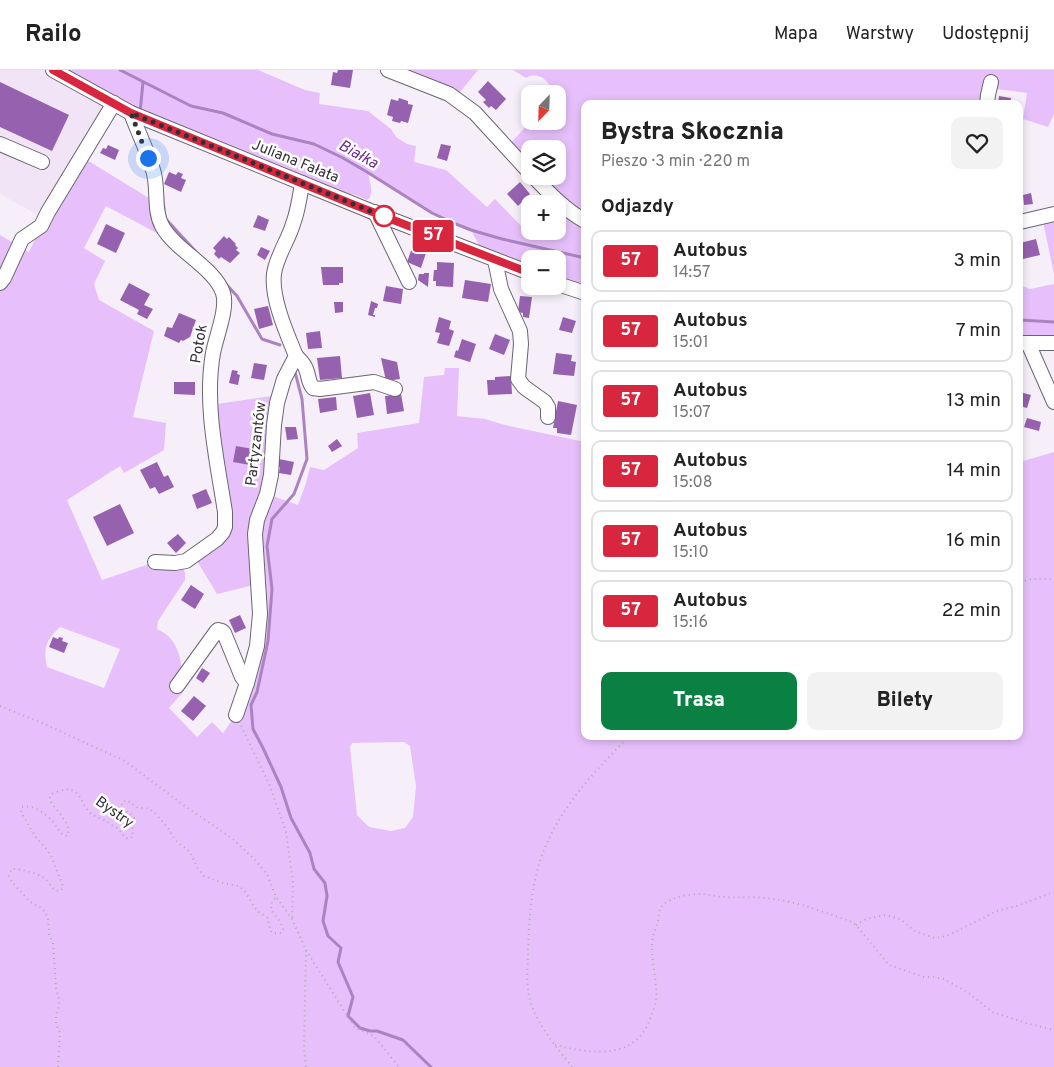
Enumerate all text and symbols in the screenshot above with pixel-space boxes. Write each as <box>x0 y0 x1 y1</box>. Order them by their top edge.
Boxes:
text: Railo <box>25 20 82 50</box>
text: Mapa <box>774 23 818 46</box>
text: Warstwy <box>846 23 914 46</box>
text: Udostępnij <box>942 23 1029 46</box>
north arrow <box>521 85 566 130</box>
map controls <box>521 85 566 295</box>
button: heart <box>951 117 1003 169</box>
text: Bystra Skocznia <box>601 118 784 148</box>
street label: Juliana Fałata <box>249 136 341 188</box>
water label: Białka <box>335 136 382 174</box>
button: layers <box>521 140 566 185</box>
your location <box>136 146 161 171</box>
text: Pieszo · 3 min · 220 m <box>601 152 750 172</box>
button: + <box>521 195 566 240</box>
text: Odjazdy <box>601 195 674 219</box>
unlabelled marker <box>373 205 395 227</box>
line badge: 57 <box>410 220 456 252</box>
text: 57 <box>423 224 443 247</box>
text: Autobus <box>673 239 748 263</box>
text: 57 <box>620 249 641 272</box>
text: 3 min <box>953 249 1001 273</box>
button: − <box>521 250 566 295</box>
text: 14:57 <box>673 263 710 283</box>
text: Autobus <box>673 309 748 333</box>
text: 57 <box>620 319 641 342</box>
text: 7 min <box>956 319 1001 343</box>
street label: Potok <box>187 323 213 365</box>
text: 15:01 <box>673 333 709 353</box>
text: Autobus <box>673 379 748 403</box>
text: 57 <box>620 389 641 412</box>
text: 13 min <box>946 389 1001 413</box>
street label: Partyzantów <box>242 400 272 487</box>
text: 15:07 <box>673 403 711 423</box>
text: Autobus <box>673 449 748 473</box>
text: 57 <box>620 459 641 482</box>
text: 14 min <box>946 459 1001 483</box>
text: 15:08 <box>673 473 713 493</box>
text: Autobus <box>673 519 748 543</box>
text: 57 <box>620 529 641 552</box>
text: 16 min <box>946 529 1001 553</box>
text: 15:10 <box>673 543 709 563</box>
text: Autobus <box>673 589 748 613</box>
text: 57 <box>620 599 641 622</box>
text: 22 min <box>942 599 1001 623</box>
text: 15:16 <box>673 613 708 633</box>
button: Trasa <box>601 672 797 730</box>
button: Bilety <box>807 672 1003 730</box>
street label: Bystry <box>91 793 137 833</box>

